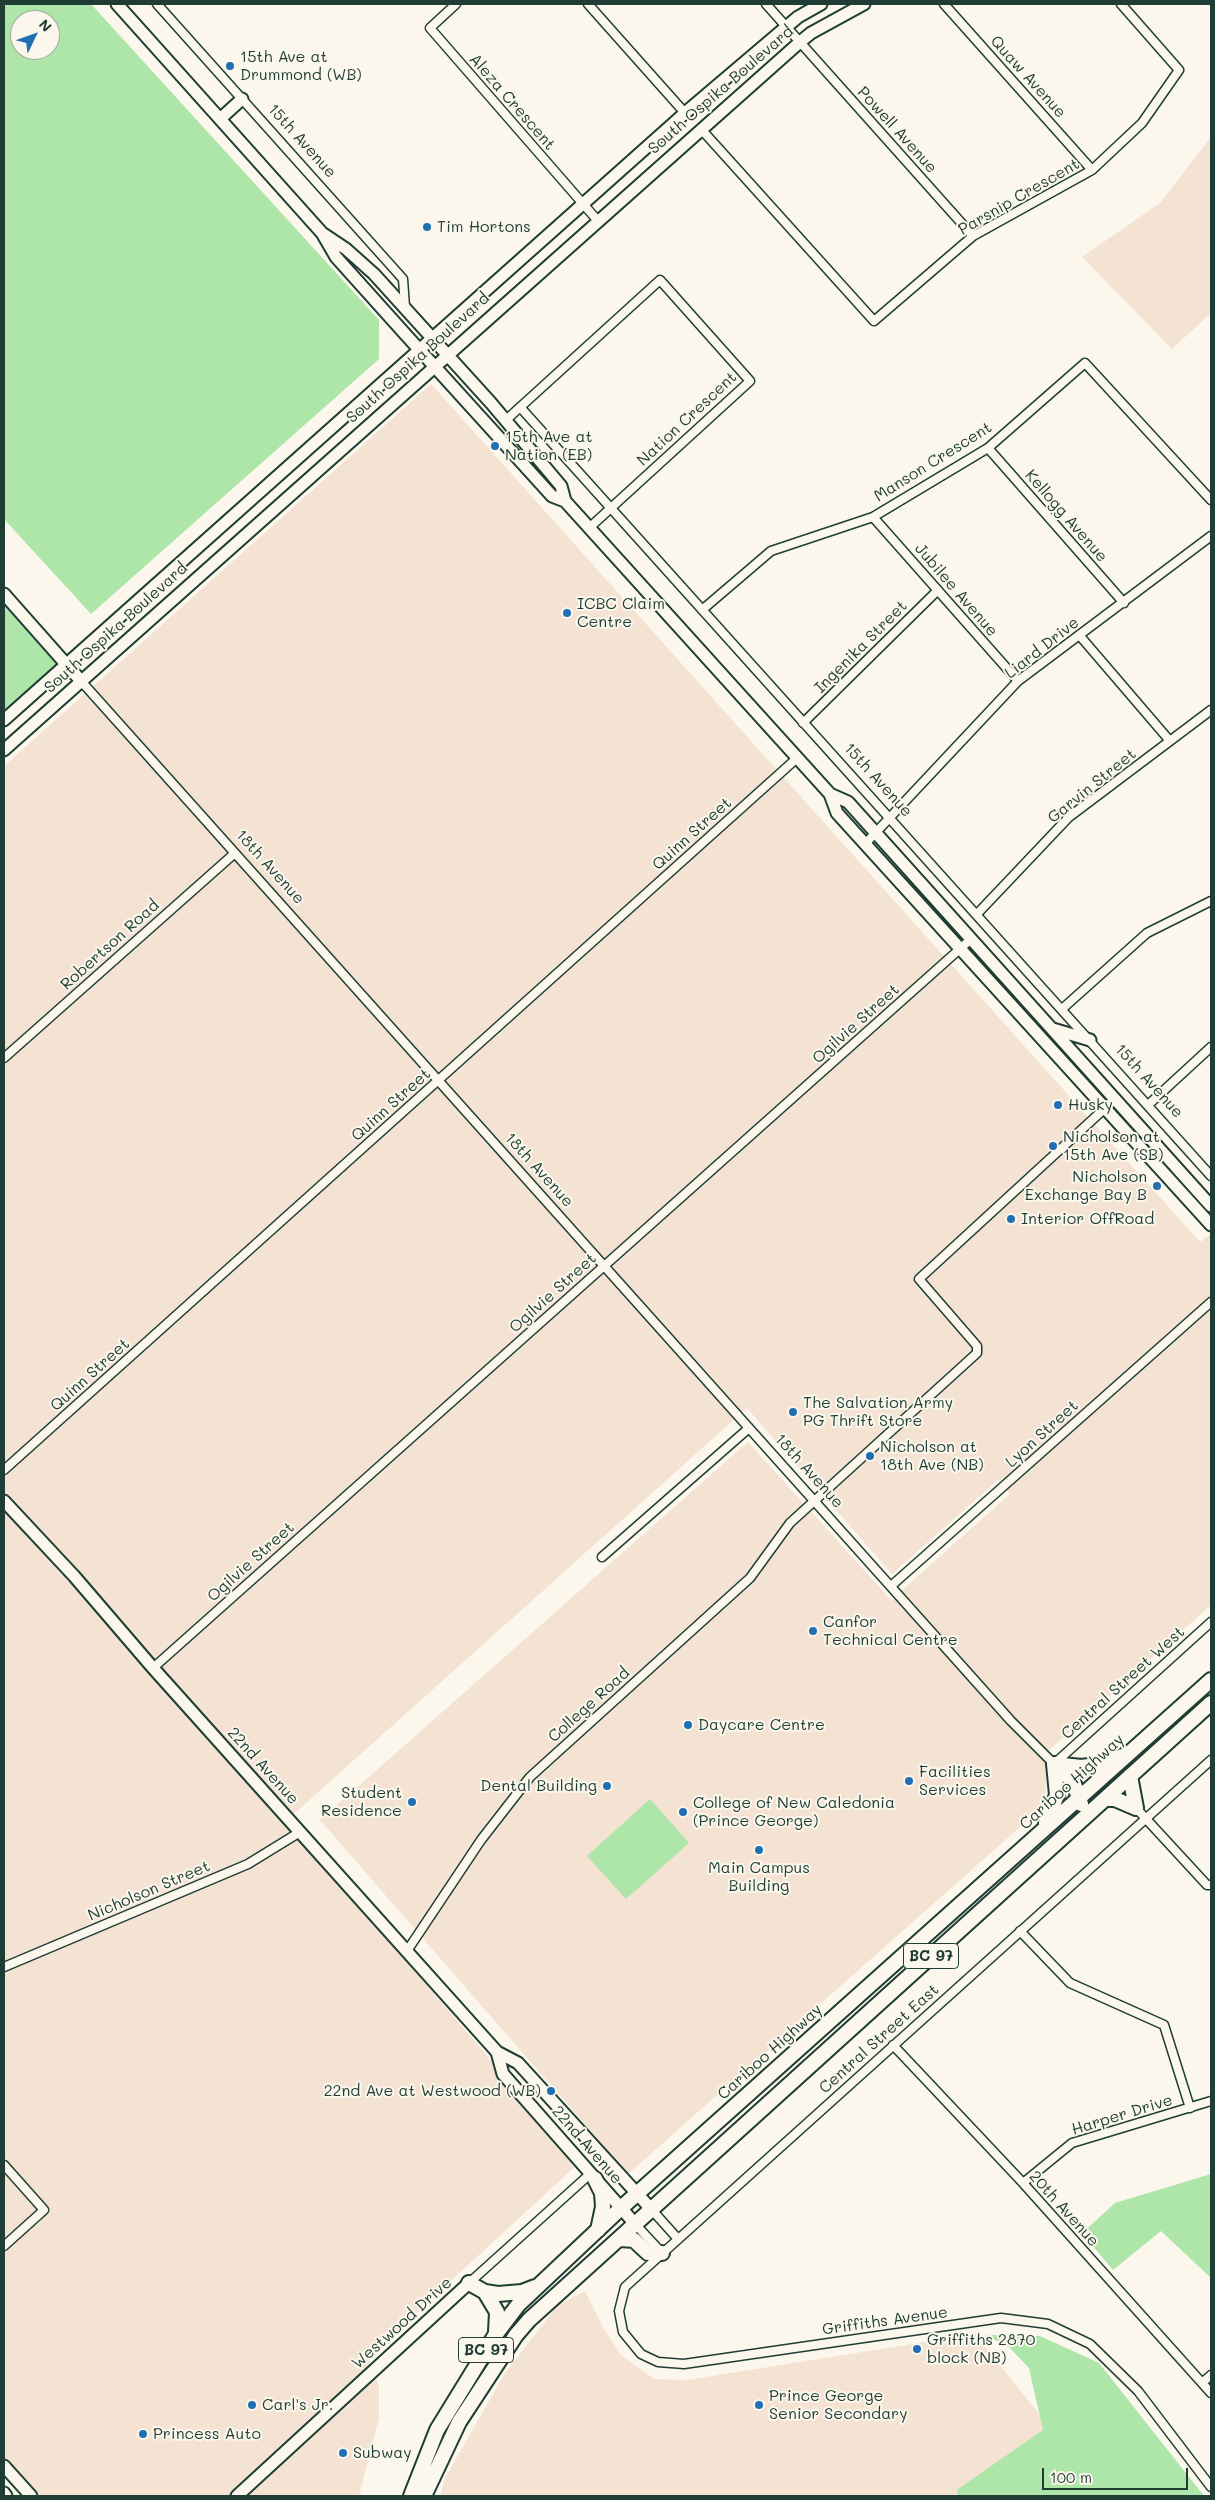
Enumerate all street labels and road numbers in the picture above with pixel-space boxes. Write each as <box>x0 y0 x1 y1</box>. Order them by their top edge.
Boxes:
street label: South Ospika Boulevard <box>645 22 797 158</box>
street label: Quaw Avenue <box>986 32 1070 122</box>
street label: Aleza Crescent <box>465 50 559 154</box>
street label: Powell Avenue <box>853 83 941 177</box>
street label: 15th Avenue <box>264 100 340 182</box>
street label: Parsnip Crescent <box>955 155 1083 239</box>
street label: South Ospika Boulevard <box>342 289 494 427</box>
street label: Nation Crescent <box>633 368 741 470</box>
street label: Manson Crescent <box>871 418 995 506</box>
street label: Kellogg Avenue <box>1021 466 1111 566</box>
street label: Jubilee Avenue <box>910 540 1002 640</box>
street label: South Ospika Boulevard <box>40 559 192 697</box>
street label: Ingenika Street <box>811 597 911 697</box>
street label: Liard Drive <box>1001 613 1083 683</box>
street label: 15th Avenue <box>840 739 916 821</box>
street label: Garvin Street <box>1044 745 1140 827</box>
street label: Quinn Street <box>648 793 736 875</box>
street label: 18th Avenue <box>232 826 308 908</box>
street label: Robertson Road <box>57 896 163 994</box>
street label: Ogilvie Street <box>809 980 903 1068</box>
street label: 15th Avenue <box>1111 1040 1187 1122</box>
street label: Quinn Street <box>347 1064 435 1146</box>
street label: 18th Avenue <box>501 1129 577 1211</box>
street label: Ogilvie Street <box>506 1249 600 1337</box>
street label: Quinn Street <box>46 1334 134 1416</box>
street label: Lyon Street <box>1002 1396 1082 1472</box>
street label: 18th Avenue <box>771 1430 847 1512</box>
street label: Ogilvie Street <box>204 1518 298 1606</box>
street label: Central Street West <box>1057 1623 1189 1743</box>
street label: College Road <box>544 1663 634 1747</box>
street label: 22nd Avenue <box>223 1723 303 1809</box>
street label: Cariboo Highway <box>1016 1730 1128 1834</box>
street label: Nicholson Street <box>85 1857 213 1925</box>
road number: BC 97 <box>904 1944 958 1968</box>
street label: Central Street East <box>815 1980 943 2098</box>
street label: Cariboo Highway <box>714 2000 826 2104</box>
street label: Harper Drive <box>1069 2091 1175 2139</box>
street label: 22nd Avenue <box>548 2102 626 2188</box>
street label: 20th Avenue <box>1025 2167 1103 2251</box>
street label: Westwood Drive <box>348 2273 456 2373</box>
street label: Griffiths Avenue <box>821 2303 949 2339</box>
road number: BC 97 <box>458 2338 514 2362</box>

